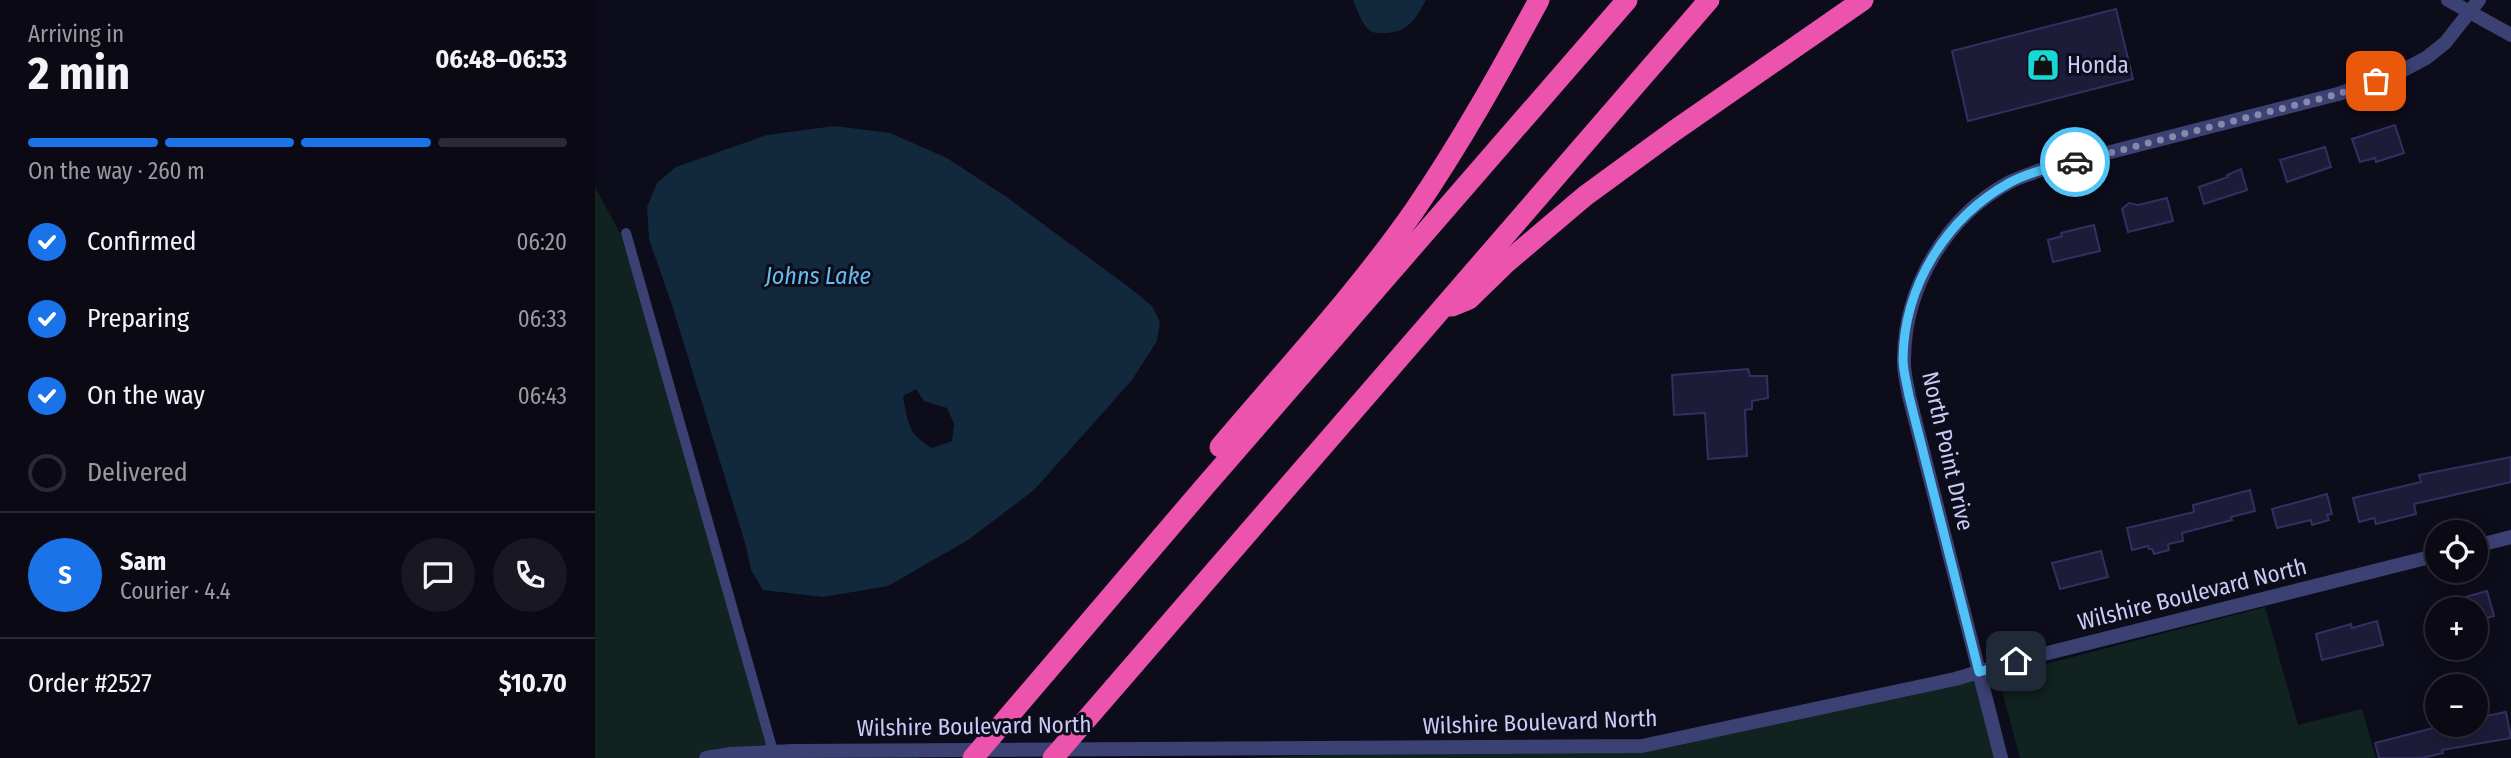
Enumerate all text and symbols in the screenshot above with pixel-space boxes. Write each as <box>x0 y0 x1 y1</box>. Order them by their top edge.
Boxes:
text: Arriving in <box>28 20 124 48</box>
text: 06:48–06:53 <box>435 44 567 75</box>
text: 2 min <box>28 46 130 101</box>
shop icon: Honda <box>2024 46 2062 84</box>
place label: Honda <box>2067 51 2129 79</box>
pin <box>2346 51 2406 111</box>
icon: bag <box>2357 62 2395 100</box>
courier <box>2040 127 2110 197</box>
icon: car <box>2056 143 2094 181</box>
text: On the way · 260 m <box>28 157 205 185</box>
icon: check <box>28 223 66 261</box>
text: Confirmed <box>87 226 197 257</box>
text: 06:20 <box>517 228 567 256</box>
water label: Johns Lake <box>763 262 871 290</box>
icon: check <box>28 300 66 338</box>
text: Preparing <box>87 303 189 334</box>
text: 06:33 <box>518 305 567 333</box>
street label: North Point Drive <box>1916 369 1980 533</box>
icon: check <box>28 377 66 415</box>
text: On the way <box>87 380 205 411</box>
text: 06:43 <box>518 382 567 410</box>
text: Delivered <box>87 457 188 488</box>
map controls <box>2425 520 2488 737</box>
button: locate <box>2425 520 2488 583</box>
button: chat <box>401 538 475 612</box>
button: phone <box>493 538 567 612</box>
text: Sam <box>120 546 166 577</box>
street label: Wilshire Boulevard North <box>2075 552 2309 636</box>
text: S <box>58 560 72 591</box>
text: Courier · 4.4 <box>120 577 231 605</box>
button: + <box>2425 597 2488 660</box>
pin <box>1986 631 2046 691</box>
icon: home <box>1997 642 2035 680</box>
text: Order #2527 <box>28 668 152 699</box>
text: $10.70 <box>499 668 567 699</box>
button: − <box>2425 674 2488 737</box>
street label: Wilshire Boulevard North <box>1422 704 1658 740</box>
street label: Wilshire Boulevard North <box>856 710 1092 742</box>

